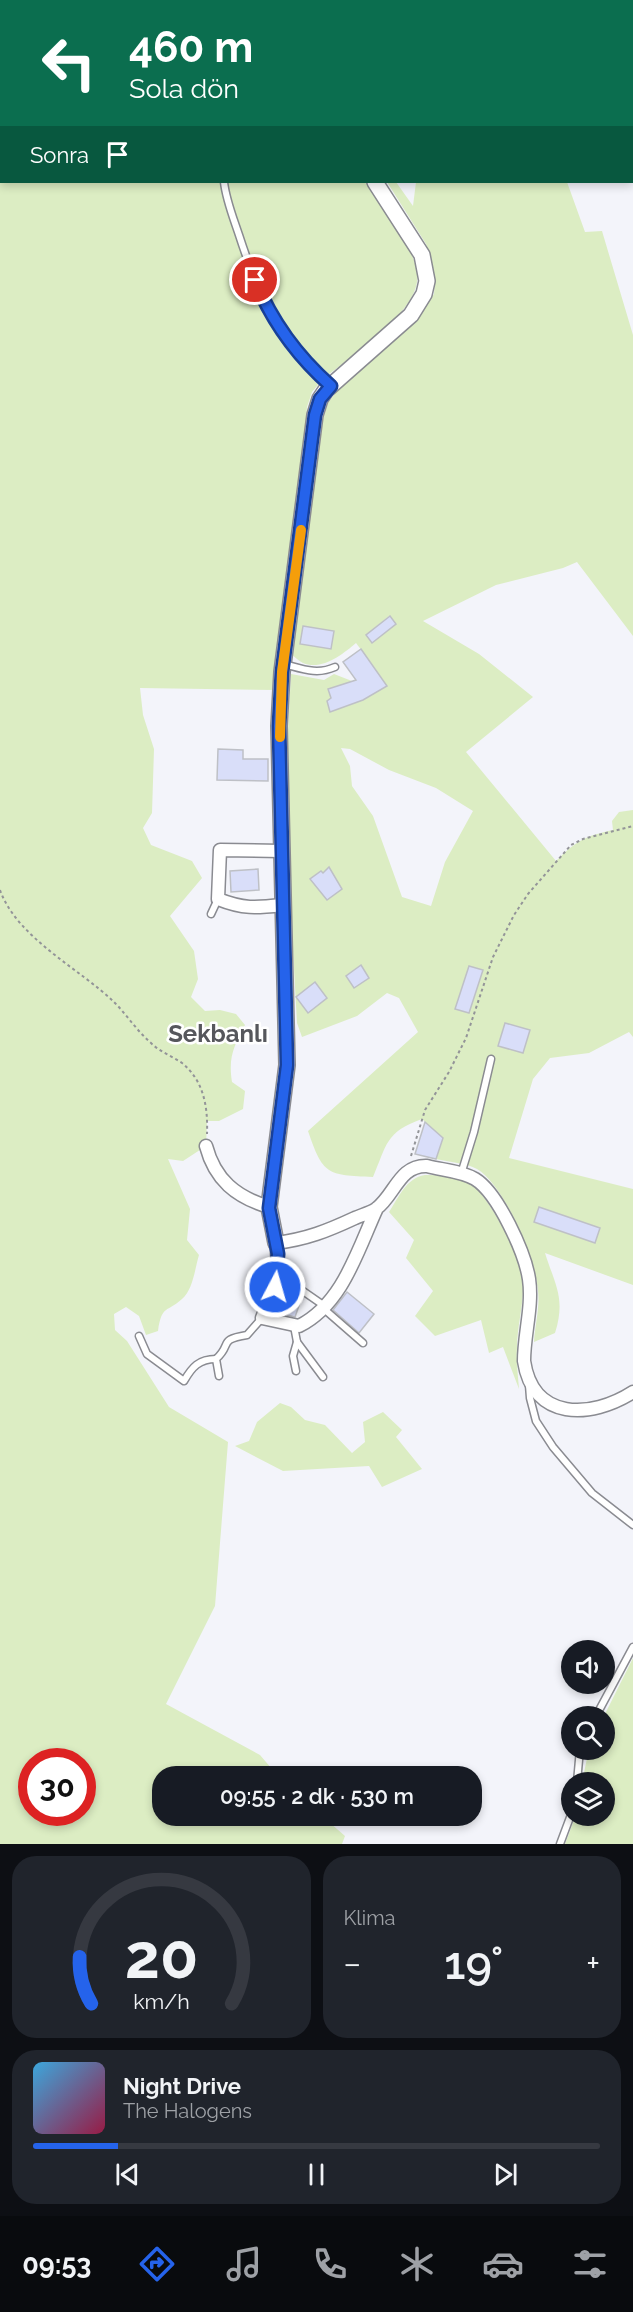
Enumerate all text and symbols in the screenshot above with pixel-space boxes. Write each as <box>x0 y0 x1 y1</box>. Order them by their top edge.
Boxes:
text: 460 m <box>129 23 253 72</box>
icon: left <box>30 24 108 102</box>
text: Sola dön <box>129 73 239 104</box>
icon: arrive <box>101 138 134 171</box>
text: Sonra <box>30 142 89 168</box>
pin <box>229 254 280 305</box>
icon: arrive <box>238 263 271 296</box>
district label: Sekbanlı <box>168 1019 268 1048</box>
position arrow <box>243 1255 307 1319</box>
map controls <box>561 1640 615 1826</box>
button: sound <box>561 1640 615 1694</box>
button: search <box>561 1706 615 1760</box>
speed limit sign: 30 <box>18 1748 96 1826</box>
button: layers <box>561 1772 615 1826</box>
text: 09:55 · 2 dk · 530 m <box>220 1783 414 1809</box>
text: Klima <box>344 1906 395 1930</box>
text: 20 <box>124 1919 198 1993</box>
text: 19° <box>444 1937 503 1990</box>
text: − <box>344 1944 361 1983</box>
text: + <box>586 1944 600 1983</box>
text: km/h <box>133 1989 190 2014</box>
text: Night Drive <box>123 2073 241 2099</box>
text: The Halogens <box>123 2099 252 2123</box>
icon: previous <box>111 2158 144 2191</box>
icon: pause <box>300 2158 333 2191</box>
icon: next <box>489 2158 522 2191</box>
icon: directions <box>136 2243 178 2285</box>
icon: music <box>223 2243 265 2285</box>
icon: phone <box>309 2243 351 2285</box>
icon: climate <box>396 2243 438 2285</box>
icon: car <box>482 2243 524 2285</box>
icon: filters <box>569 2243 611 2285</box>
text: 09:53 <box>22 2249 91 2280</box>

